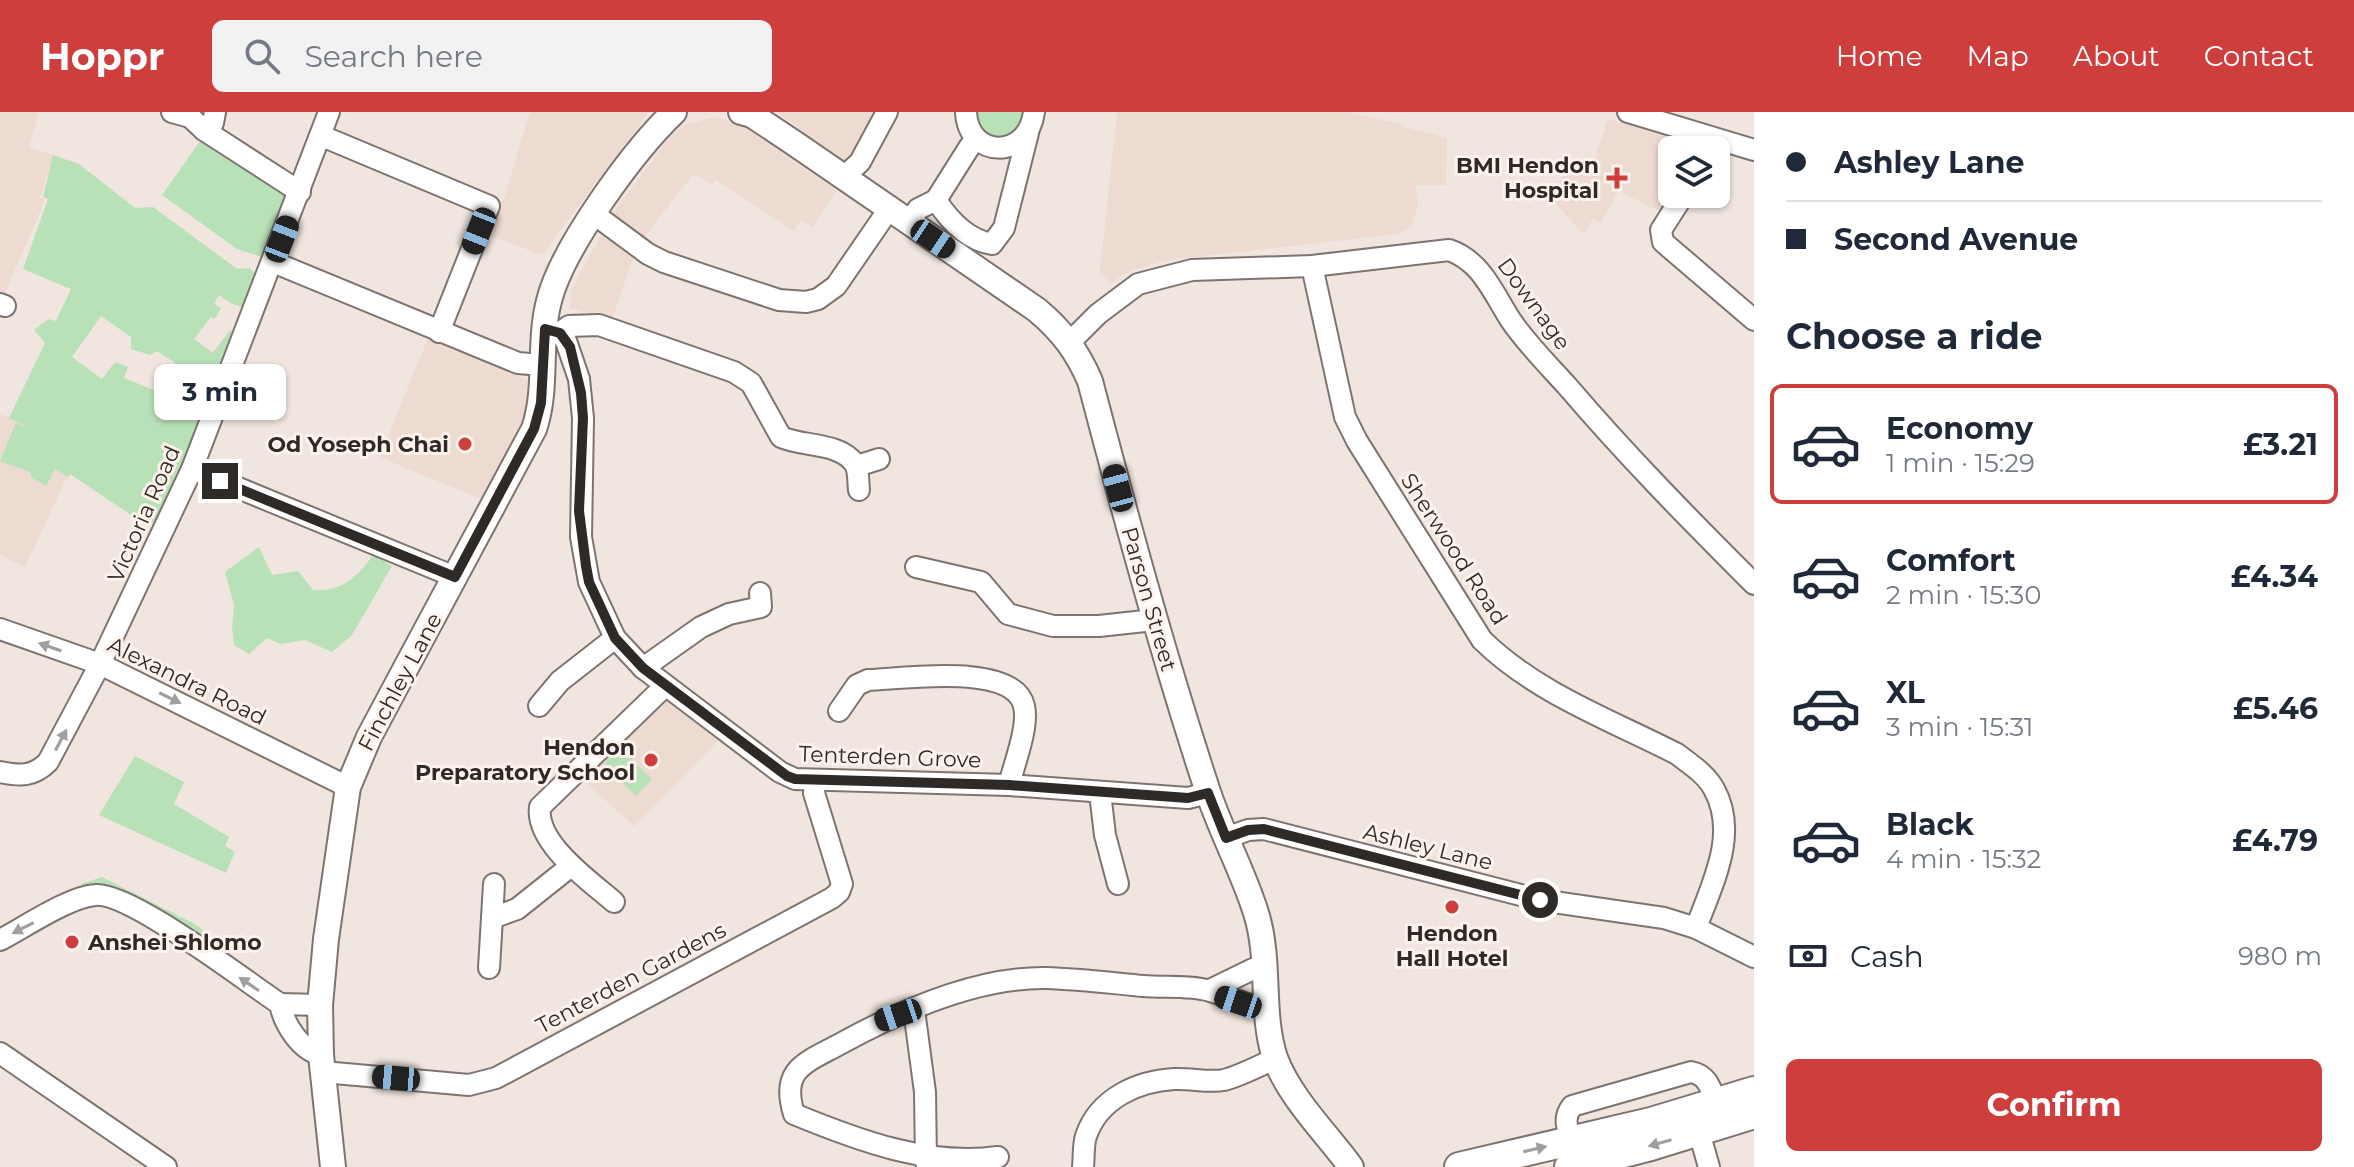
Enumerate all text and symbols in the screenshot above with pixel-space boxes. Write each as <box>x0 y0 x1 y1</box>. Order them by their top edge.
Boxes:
search box <box>212 20 772 92</box>
text: Hoppr <box>40 33 164 80</box>
icon: search <box>240 34 284 78</box>
text: Search here <box>304 38 483 75</box>
text: Home <box>1836 39 1923 73</box>
text: Map <box>1967 39 2029 73</box>
text: About <box>2073 39 2160 73</box>
text: Contact <box>2204 39 2314 73</box>
map controls <box>1658 136 1730 208</box>
button: layers <box>1658 136 1730 208</box>
text: Ashley Lane <box>1834 144 2024 181</box>
place label: BMI Hendon Hospital <box>1456 152 1599 204</box>
marker: BMI Hendon Hospital <box>1606 167 1628 189</box>
car <box>459 204 499 258</box>
car <box>262 212 302 266</box>
car <box>906 216 960 262</box>
text: Second Avenue <box>1834 221 2078 258</box>
street label: Downage <box>1492 253 1576 355</box>
text: Choose a ride <box>1786 314 2043 358</box>
callout: 3 min <box>154 365 286 421</box>
text: 3 min <box>182 376 258 408</box>
icon: car <box>1790 408 1862 480</box>
text: Economy <box>1886 410 2033 447</box>
text: £3.21 <box>2243 426 2318 463</box>
place label: Od Yoseph Chai <box>268 431 449 458</box>
marker: Od Yoseph Chai <box>456 435 474 453</box>
street label: Victoria Road <box>102 442 186 586</box>
text: 1 min · 15:29 <box>1886 447 2035 479</box>
car <box>1100 462 1136 514</box>
route end <box>202 463 238 499</box>
street label: Sherwood Road <box>1395 468 1513 630</box>
street label: Parson Street <box>1116 524 1183 674</box>
icon: car <box>1790 540 1862 612</box>
text: Comfort <box>1886 542 2016 579</box>
text: £4.34 <box>2231 558 2318 595</box>
text: 2 min · 15:30 <box>1886 579 2041 611</box>
street label: Finchley Lane <box>352 608 448 756</box>
street label: Alexandra Road <box>103 631 271 731</box>
one-way arrow <box>38 640 62 652</box>
icon: car <box>1790 672 1862 744</box>
text: XL <box>1886 674 1925 711</box>
text: £5.46 <box>2233 690 2318 727</box>
one-way arrow <box>159 691 182 704</box>
text: 3 min · 15:31 <box>1886 711 2033 743</box>
one-way arrow <box>54 729 67 752</box>
place label: Hendon Preparatory School <box>415 734 635 786</box>
street label: Tenterden Grove <box>798 740 982 774</box>
marker: Hendon Preparatory School <box>642 751 660 769</box>
icon: car <box>1790 804 1862 876</box>
text: Black <box>1886 806 1974 843</box>
street label: Ashley Lane <box>1361 818 1495 876</box>
text: £4.79 <box>2232 822 2318 859</box>
text: 4 min · 15:32 <box>1886 843 2041 875</box>
route start <box>1522 882 1558 918</box>
marker: Hendon Hall Hotel <box>1443 898 1461 916</box>
street label: Tenterden Gardens <box>531 916 731 1039</box>
place label: Hendon Hall Hotel <box>1396 920 1508 972</box>
one-way arrow <box>11 922 34 935</box>
place label: Anshei Shlomo <box>87 929 262 956</box>
marker: Anshei Shlomo <box>63 933 81 951</box>
icon: cash <box>1786 934 1830 978</box>
text: Cash <box>1850 938 1924 975</box>
text: 980 m <box>2238 940 2322 972</box>
one-way arrow <box>239 977 260 992</box>
car <box>1211 983 1265 1021</box>
car <box>871 996 925 1034</box>
button: Confirm <box>1786 1059 2322 1151</box>
car <box>371 1064 421 1092</box>
one-way arrow <box>1648 1138 1673 1150</box>
one-way arrow <box>1523 1143 1548 1155</box>

